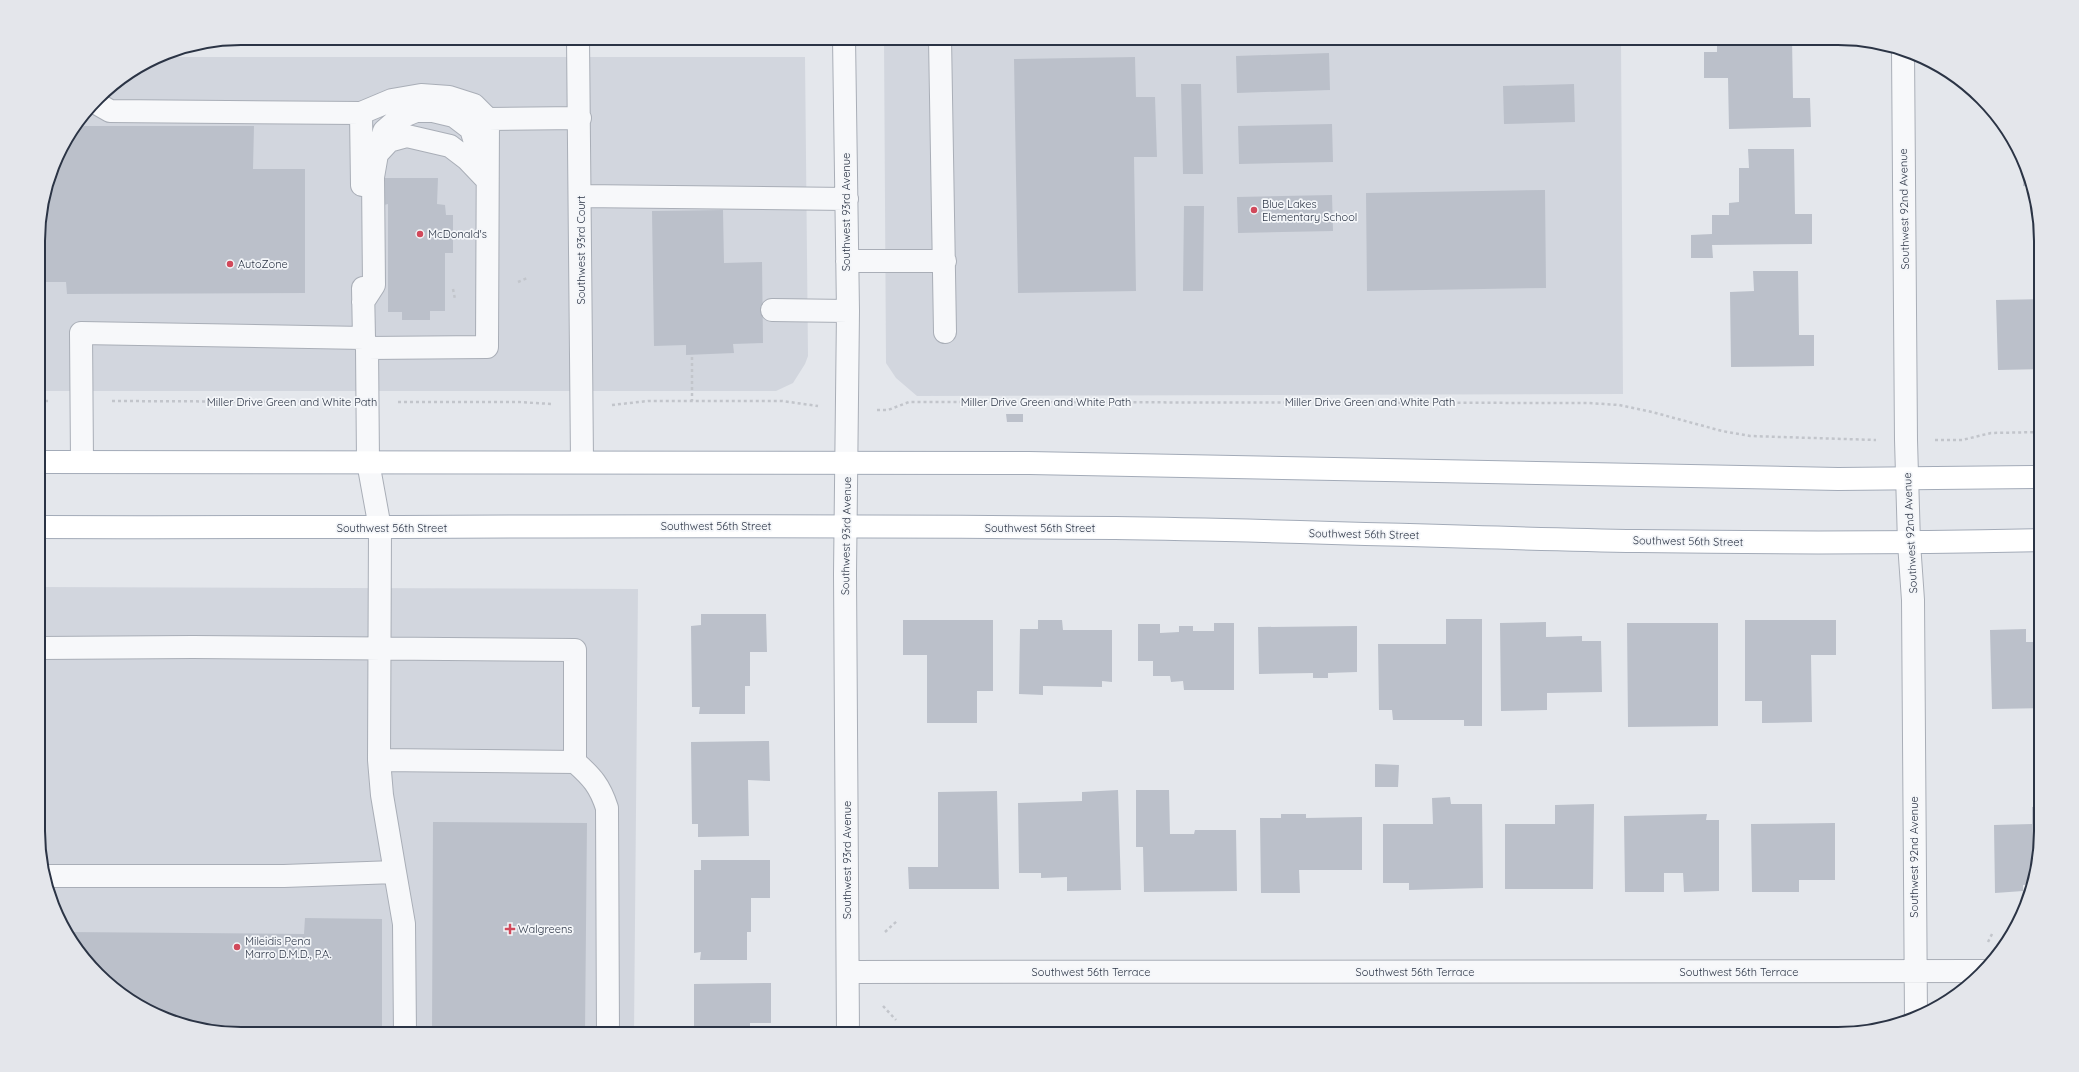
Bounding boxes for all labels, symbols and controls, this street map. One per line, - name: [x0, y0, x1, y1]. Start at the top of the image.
- street label: Southwest 92nd Avenue: [1896, 148, 1912, 270]
- street label: Southwest 93rd Avenue: [839, 153, 853, 271]
- street label: Southwest 93rd Court: [574, 195, 588, 305]
- place label: Blue Lakes Elementary School: [1262, 197, 1357, 224]
- marker: Blue Lakes Elementary School: [1249, 205, 1259, 215]
- place label: McDonald's: [428, 227, 487, 241]
- marker: McDonald's: [415, 229, 425, 239]
- place label: AutoZone: [238, 257, 288, 271]
- marker: AutoZone: [225, 259, 235, 269]
- street label: Miller Drive Green and White Path: [207, 395, 377, 409]
- street label: Miller Drive Green and White Path: [961, 395, 1131, 409]
- street label: Miller Drive Green and White Path: [1285, 395, 1455, 409]
- street label: Southwest 92nd Avenue: [1900, 472, 1920, 594]
- street label: Southwest 93rd Avenue: [838, 477, 854, 595]
- street label: Southwest 56th Street: [661, 519, 771, 533]
- street label: Southwest 56th Street: [337, 521, 447, 535]
- street label: Southwest 56th Street: [985, 521, 1095, 535]
- street label: Southwest 56th Street: [1309, 526, 1420, 542]
- street label: Southwest 56th Street: [1633, 533, 1744, 549]
- street label: Southwest 92nd Avenue: [1907, 796, 1921, 918]
- street label: Southwest 93rd Avenue: [840, 801, 854, 919]
- place label: Walgreens: [518, 922, 572, 936]
- marker: Walgreens: [505, 924, 515, 934]
- place label: Mileidis Pena Marro D.M.D., P.A.: [245, 934, 331, 961]
- marker: Mileidis Pena Marro D.M.D., P.A.: [232, 942, 242, 952]
- street label: Southwest 56th Terrace: [1032, 965, 1150, 979]
- street label: Southwest 56th Terrace: [1356, 965, 1474, 979]
- street label: Southwest 56th Terrace: [1680, 965, 1798, 979]

